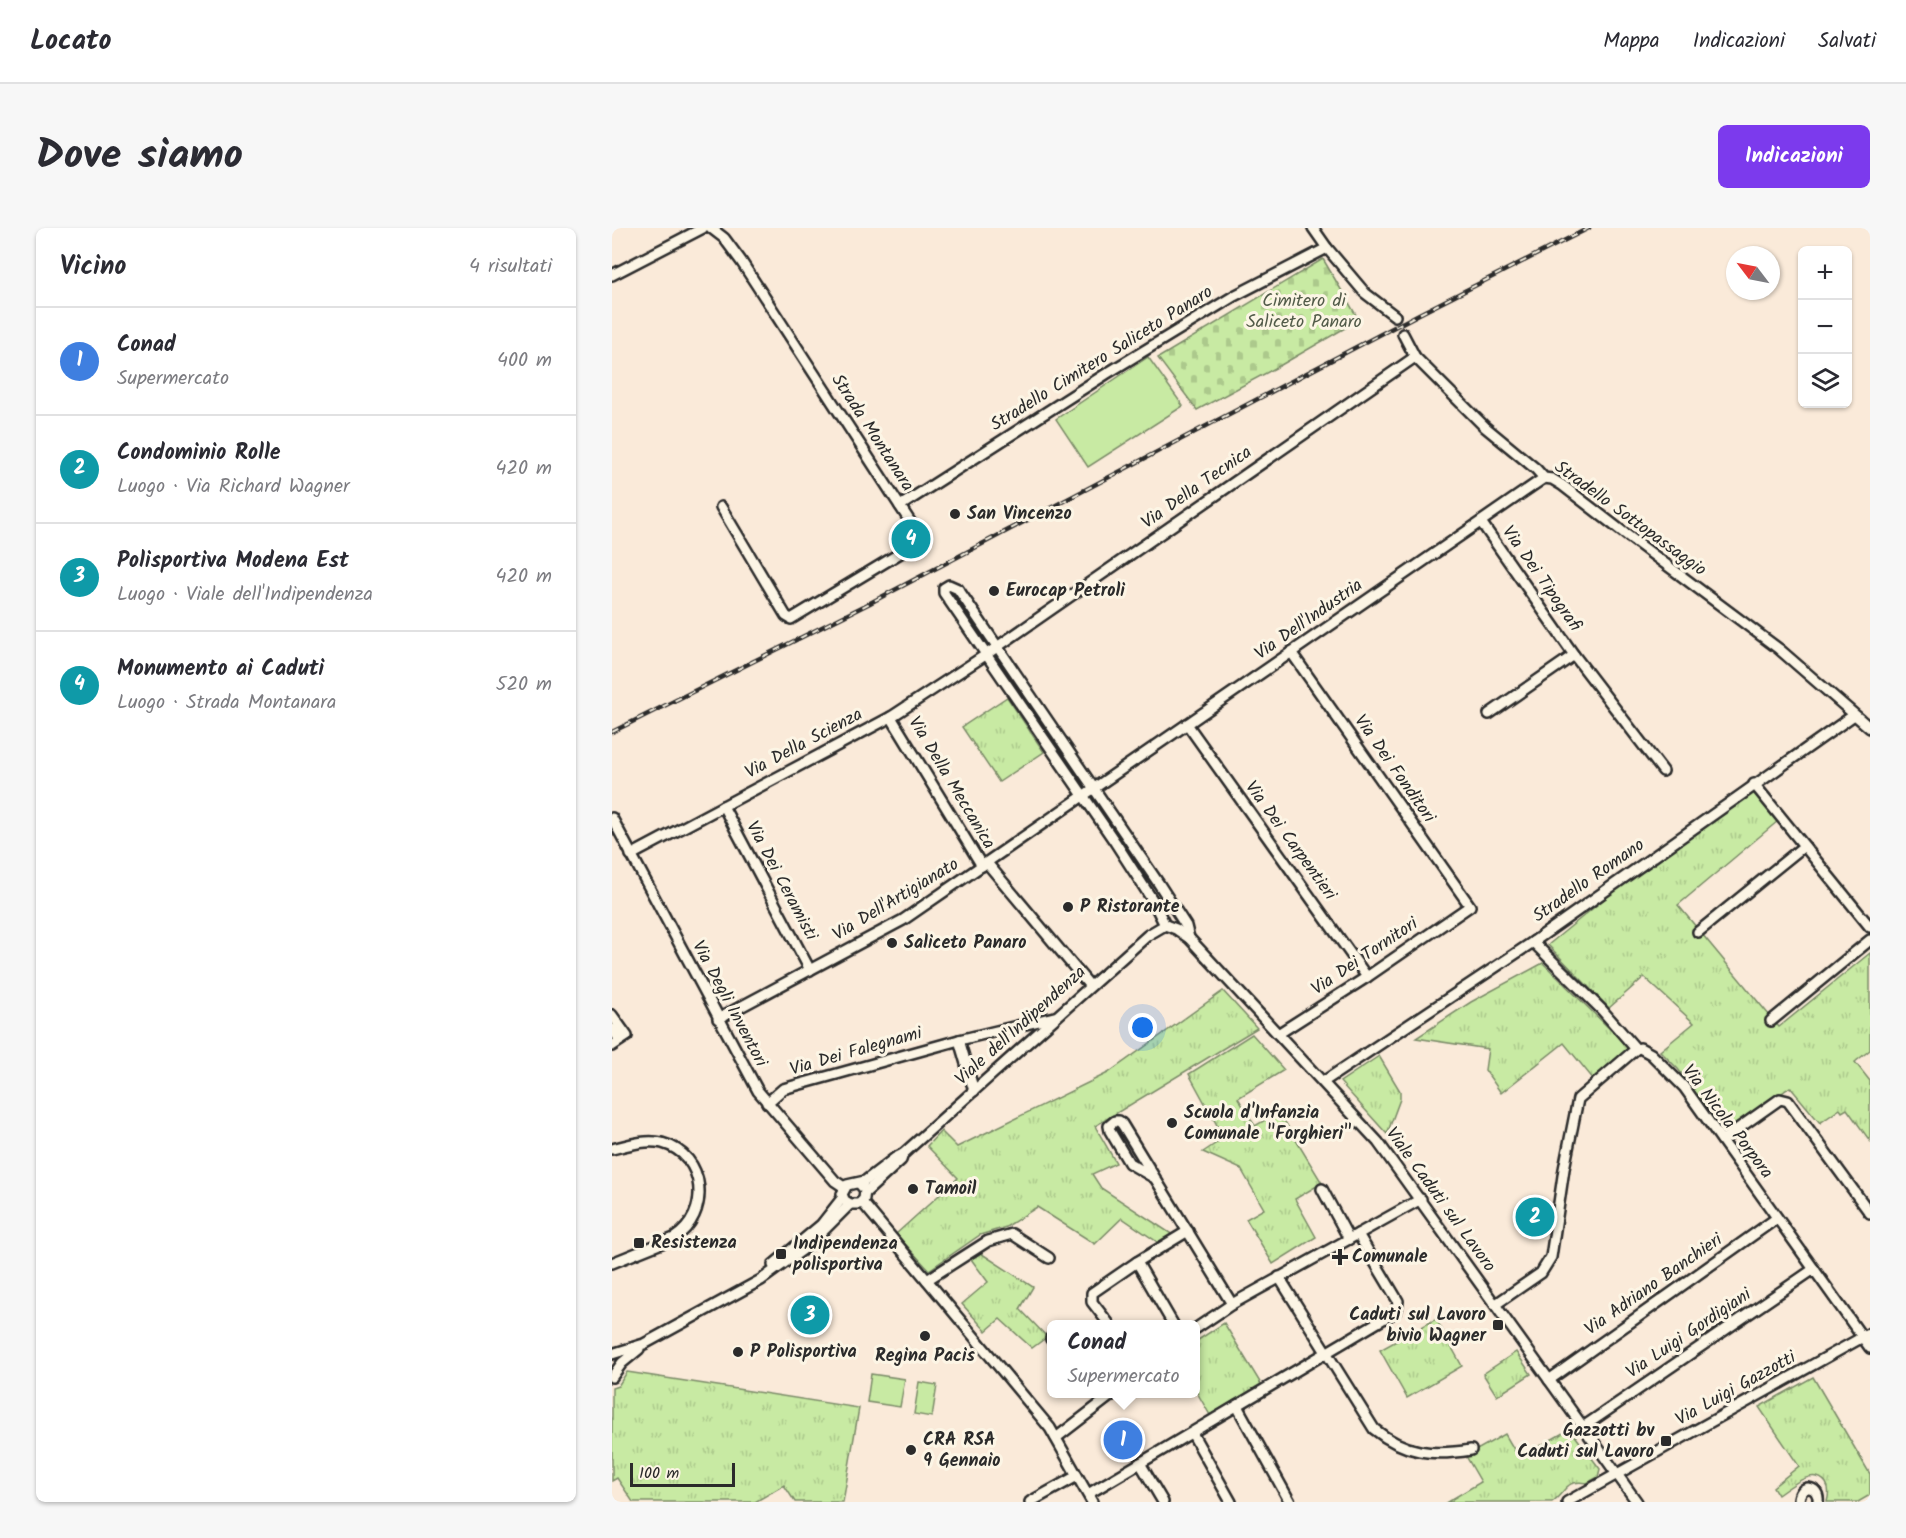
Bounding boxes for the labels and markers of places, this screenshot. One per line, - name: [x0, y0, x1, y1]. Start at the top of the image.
- place label: San Vincenzo: [967, 500, 1072, 529]
- marker: San Vincenzo: [948, 507, 962, 521]
- pin: 4: [892, 516, 930, 562]
- place label: Eurocap Petroli: [1006, 577, 1125, 606]
- marker: Eurocap Petroli: [987, 584, 1001, 598]
- place label: P Ristorante: [1080, 893, 1180, 922]
- marker: P Ristorante: [1061, 900, 1075, 914]
- place label: Saliceto Panaro: [904, 929, 1026, 958]
- marker: Saliceto Panaro: [885, 936, 899, 950]
- place label: Scuola d'Infanzia Comunale "Forghieri": [1184, 1099, 1352, 1149]
- marker: Scuola d'Infanzia Comunale "Forghieri": [1165, 1116, 1179, 1130]
- place label: Tamoil: [925, 1175, 977, 1204]
- marker: Tamoil: [906, 1182, 920, 1196]
- pin: 2: [1516, 1194, 1554, 1240]
- place label: Resistenza: [651, 1229, 737, 1258]
- place label: Indipendenza polisportiva: [792, 1230, 898, 1280]
- marker: Resistenza: [632, 1236, 646, 1250]
- place label: Comunale: [1352, 1243, 1428, 1272]
- marker: Indipendenza polisportiva: [774, 1247, 788, 1261]
- marker: Comunale: [1333, 1250, 1347, 1264]
- pin: 3: [790, 1292, 830, 1338]
- place label: Caduti sul Lavoro bivio Wagner: [1349, 1301, 1487, 1351]
- marker: Caduti sul Lavoro bivio Wagner: [1491, 1318, 1505, 1332]
- marker: Regina Pacis: [918, 1329, 932, 1343]
- place label: P Polisportiva: [750, 1338, 857, 1367]
- place label: Regina Pacis: [875, 1342, 976, 1371]
- marker: P Polisportiva: [731, 1345, 745, 1359]
- place label: Gazzotti bv Caduti sul Lavoro: [1517, 1417, 1655, 1467]
- pin: 1: [1104, 1418, 1142, 1462]
- place label: CRA RSA 9 Gennaio: [923, 1426, 1001, 1476]
- marker: Gazzotti bv Caduti sul Lavoro: [1659, 1434, 1673, 1448]
- marker: CRA RSA 9 Gennaio: [904, 1443, 918, 1457]

